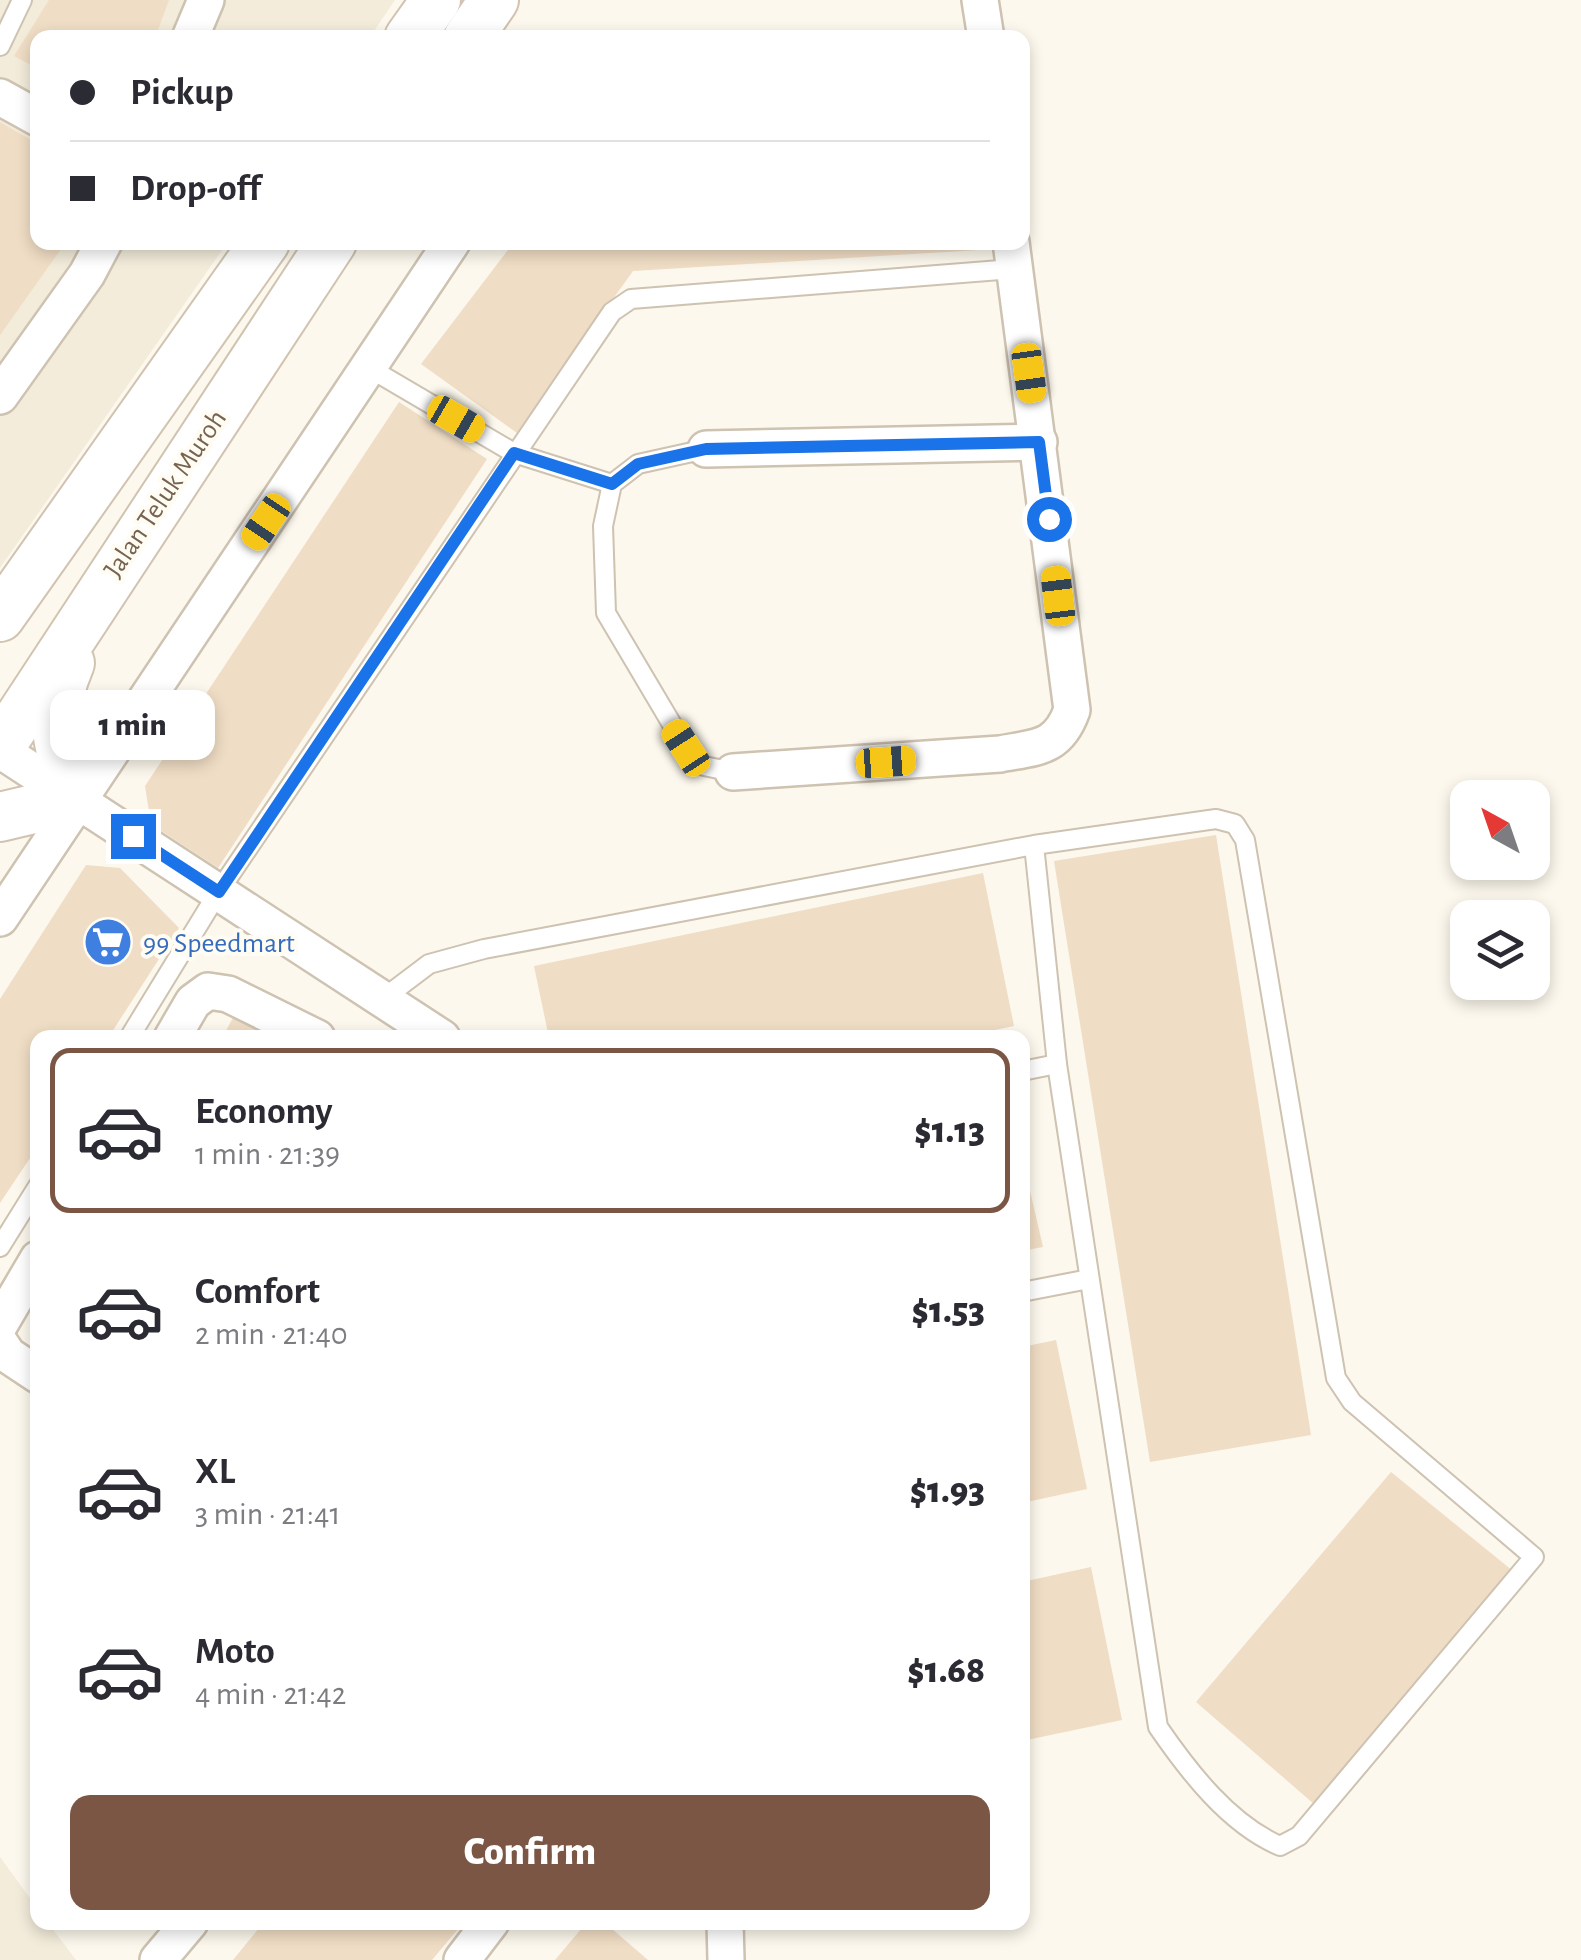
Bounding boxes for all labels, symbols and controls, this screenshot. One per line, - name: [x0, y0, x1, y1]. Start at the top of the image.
- text: Pickup: [130, 74, 234, 112]
- text: Drop-off: [130, 170, 261, 208]
- car: [1010, 341, 1048, 405]
- car: [423, 391, 489, 447]
- street label: Jalan Teluk Muroh: [99, 405, 232, 583]
- car: [237, 489, 295, 555]
- route start: [1027, 497, 1072, 542]
- car: [1039, 564, 1077, 628]
- callout: 1 min: [51, 691, 216, 761]
- text: 1 min: [98, 709, 167, 741]
- car: [657, 715, 715, 781]
- car: [855, 745, 917, 779]
- north arrow: [1450, 780, 1550, 880]
- map controls: [1450, 780, 1550, 1000]
- route end: [111, 814, 156, 859]
- button: layers: [1450, 900, 1550, 1000]
- supermarket icon: 99 Speedmart: [82, 916, 134, 968]
- place label: 99 Speedmart: [143, 930, 295, 958]
- icon: car: [75, 1086, 165, 1176]
- text: Economy: [195, 1093, 333, 1131]
- text: $1.13: [914, 1112, 985, 1150]
- text: 1 min · 21:39: [195, 1138, 340, 1170]
- icon: car: [75, 1266, 165, 1356]
- text: Comfort: [195, 1273, 320, 1311]
- text: $1.53: [912, 1292, 985, 1330]
- text: 2 min · 21:40: [195, 1318, 348, 1350]
- icon: car: [75, 1446, 165, 1536]
- text: XL: [195, 1453, 235, 1491]
- text: $1.93: [910, 1472, 985, 1510]
- text: 3 min · 21:41: [195, 1498, 341, 1530]
- icon: car: [75, 1626, 165, 1716]
- text: Moto: [195, 1633, 275, 1671]
- text: $1.68: [907, 1652, 985, 1690]
- text: 4 min · 21:42: [195, 1678, 346, 1710]
- button: Confirm: [70, 1795, 990, 1910]

